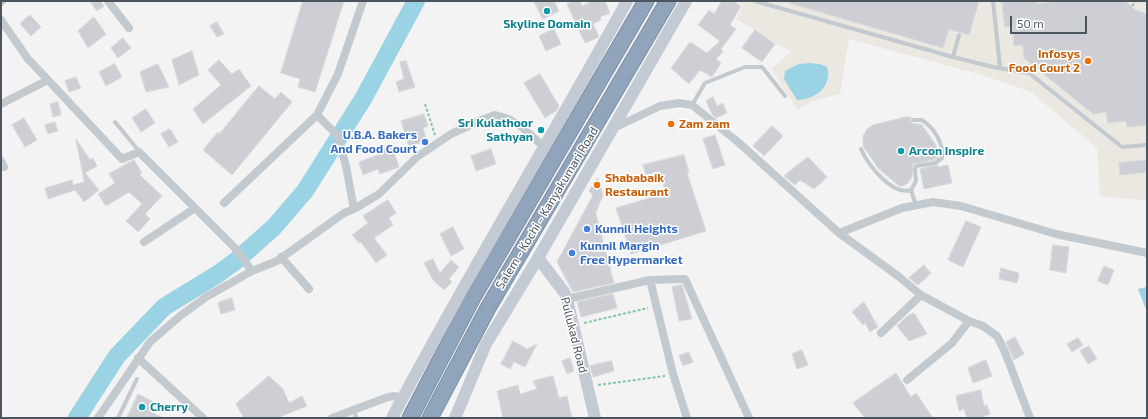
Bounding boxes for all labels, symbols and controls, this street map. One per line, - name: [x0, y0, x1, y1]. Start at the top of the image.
- marker: Skyline Domain: [542, 6, 552, 16]
- scale bar: [1012, 8, 1089, 34]
- text: 50 m: [1017, 16, 1044, 30]
- place label: Skyline Domain: [503, 17, 591, 31]
- place label: Infosys Food Court 2: [1009, 47, 1080, 75]
- marker: Infosys Food Court 2: [1083, 56, 1093, 66]
- place label: Sri Kulathoor Sathyan: [458, 116, 533, 144]
- place label: Zam zam: [679, 117, 730, 131]
- marker: Zam zam: [666, 119, 676, 129]
- street label: Salem - Kochi - Kanyakumari Road: [493, 124, 601, 292]
- marker: Sri Kulathoor Sathyan: [536, 125, 546, 135]
- place label: U.B.A. Bakers And Food Court: [330, 128, 417, 156]
- marker: U.B.A. Bakers And Food Court: [420, 137, 430, 147]
- place label: Arcon Inspire: [909, 144, 984, 158]
- marker: Arcon Inspire: [896, 146, 906, 156]
- place label: Shababaik Restaurant: [605, 171, 669, 199]
- marker: Shababaik Restaurant: [592, 180, 602, 190]
- place label: Kunnil Heights: [595, 222, 678, 236]
- marker: Kunnil Heights: [582, 224, 592, 234]
- place label: Kunnil Margin Free Hypermarket: [580, 239, 683, 267]
- marker: Kunnil Margin Free Hypermarket: [567, 248, 577, 258]
- street label: Pullukad Road: [558, 296, 590, 374]
- place label: Cherry: [150, 400, 188, 414]
- marker: Cherry: [137, 402, 147, 412]

